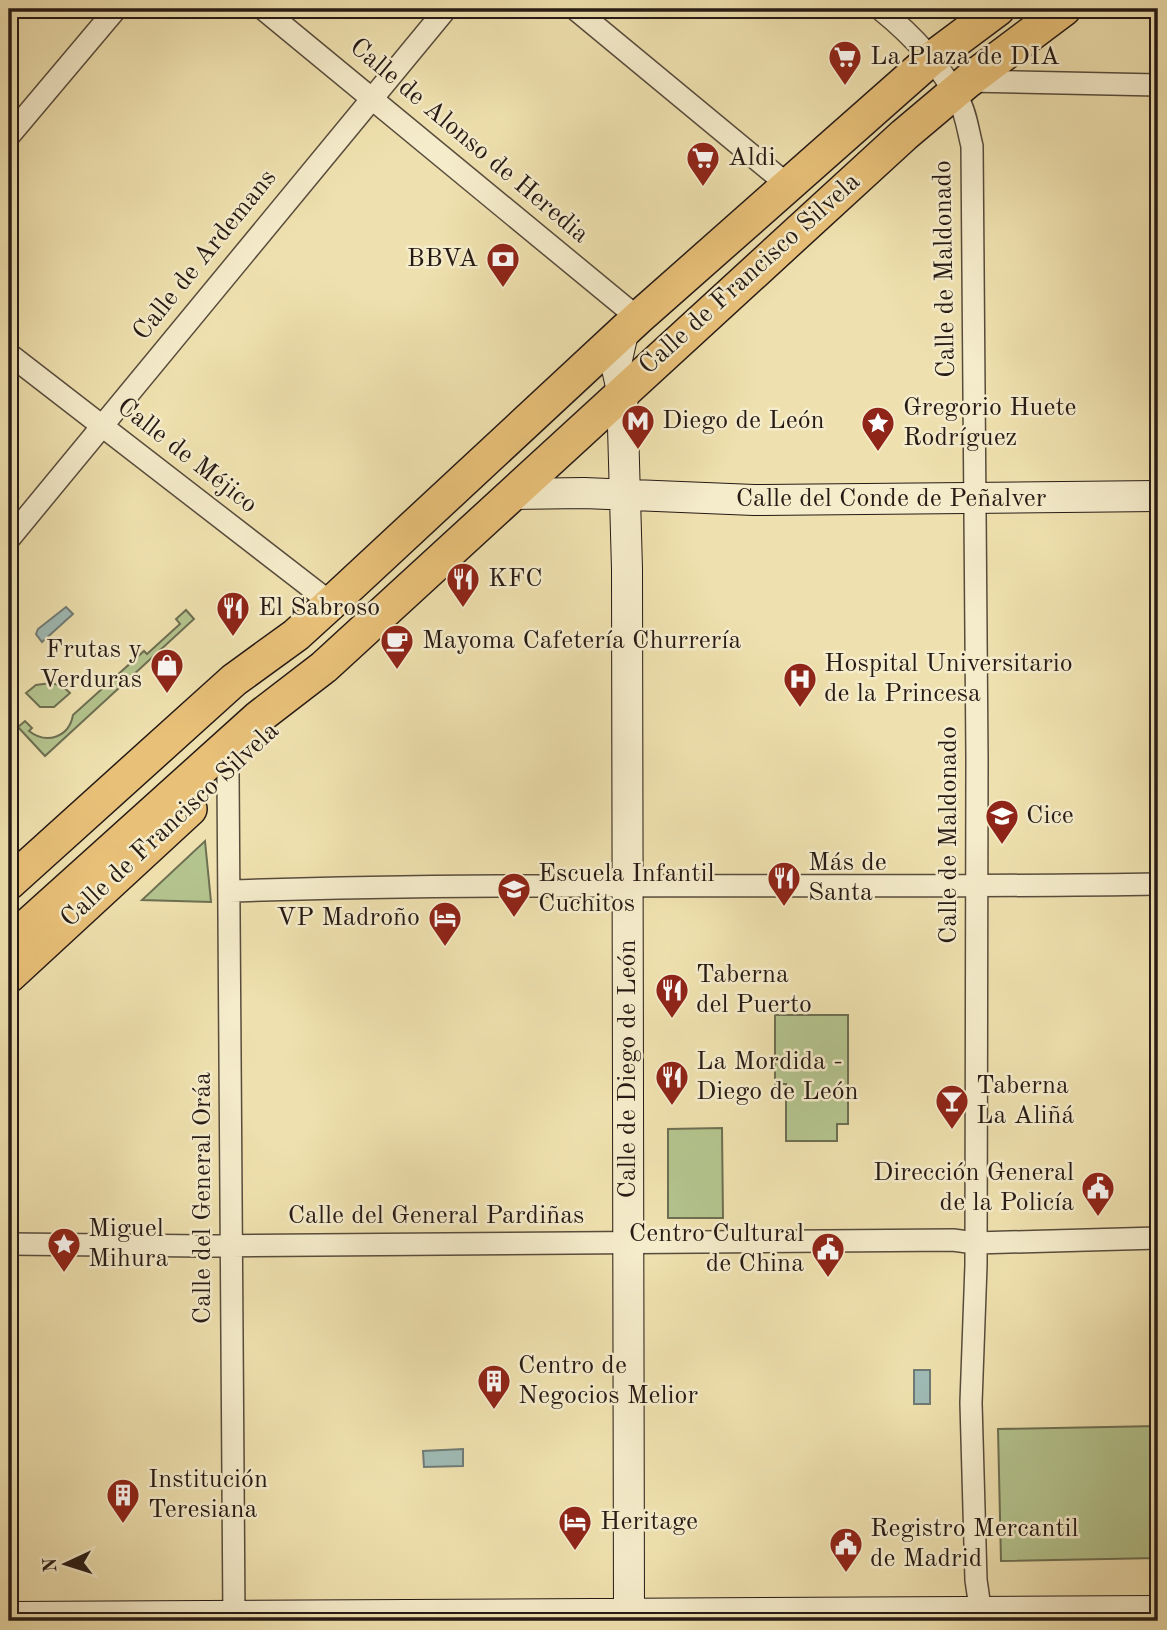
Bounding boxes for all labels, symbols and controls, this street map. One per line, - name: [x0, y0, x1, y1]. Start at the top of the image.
- street label: Calle de Alonso de Heredia: [345, 34, 594, 248]
- supermarket icon: La Plaza de DIA: [826, 38, 864, 87]
- place label: La Plaza de DIA: [870, 44, 1060, 70]
- supermarket icon: Aldi: [684, 139, 722, 188]
- place label: Aldi: [728, 145, 775, 171]
- street label: Calle de Maldonado: [930, 160, 960, 378]
- street label: Calle de Ardemans: [128, 165, 282, 345]
- street label: Calle de Francisco Silvela: [635, 168, 866, 380]
- bank icon: BBVA: [484, 240, 522, 289]
- place label: BBVA: [407, 246, 478, 272]
- street label: Calle de Méjico: [112, 394, 262, 518]
- place label: Gregorio Huete Rodríguez: [903, 395, 1077, 451]
- metro station icon: Diego de León: [619, 402, 657, 451]
- place icon: Gregorio Huete Rodríguez: [859, 404, 897, 453]
- place label: Diego de León: [662, 408, 825, 434]
- street label: Calle del Conde de Peñalver: [736, 486, 1047, 512]
- restaurant icon: KFC: [444, 560, 482, 609]
- place label: KFC: [488, 566, 543, 592]
- restaurant icon: El Sabroso: [214, 589, 252, 638]
- place label: El Sabroso: [258, 595, 380, 621]
- cafe icon: Mayoma Cafetería Churrería: [378, 622, 416, 671]
- place label: Mayoma Cafetería Churrería: [422, 628, 741, 654]
- place label: Frutas y Verduras: [40, 637, 142, 693]
- shop icon: Frutas y Verduras: [148, 646, 186, 695]
- place label: Hospital Universitario de la Princesa: [824, 651, 1073, 707]
- hospital icon: Hospital Universitario de la Princesa: [781, 660, 819, 709]
- street label: Calle de Francisco Silvela: [56, 717, 284, 932]
- street label: Calle de Maldonado: [936, 726, 962, 944]
- school or university icon: Cice: [983, 797, 1021, 846]
- place label: Cice: [1026, 803, 1074, 829]
- place label: Más de Santa: [808, 850, 887, 906]
- restaurant icon: Más de Santa: [765, 859, 803, 908]
- place label: Escuela Infantil Cuchitos: [538, 861, 714, 917]
- school or university icon: Escuela Infantil Cuchitos: [495, 870, 533, 919]
- hotel icon: VP Madroño: [426, 899, 464, 948]
- place label: VP Madroño: [276, 905, 420, 931]
- street label: Calle de Diego de León: [615, 940, 641, 1198]
- place label: Taberna del Puerto: [696, 962, 812, 1018]
- restaurant icon: Taberna del Puerto: [653, 971, 691, 1020]
- place label: La Mordida - Diego de León: [696, 1049, 859, 1105]
- restaurant icon: La Mordida - Diego de León: [653, 1058, 691, 1107]
- street label: Calle del General Oráa: [190, 1072, 216, 1324]
- place label: Taberna La Aliñá: [976, 1073, 1074, 1129]
- bar icon: Taberna La Aliñá: [933, 1082, 971, 1131]
- place label: Dirección General de la Policía: [873, 1160, 1074, 1216]
- public building icon: Dirección General de la Policía: [1079, 1169, 1117, 1218]
- street label: Calle del General Pardiñas: [288, 1203, 584, 1229]
- place label: Miguel Mihura: [88, 1216, 168, 1272]
- place label: Centro Cultural de China: [629, 1221, 804, 1277]
- place icon: Miguel Mihura: [45, 1225, 83, 1274]
- public building icon: Centro Cultural de China: [809, 1230, 847, 1279]
- place label: Centro de Negocios Melior: [518, 1353, 698, 1409]
- building icon: Centro de Negocios Melior: [475, 1362, 513, 1411]
- place label: Institución Teresiana: [148, 1467, 268, 1523]
- building icon: Institución Teresiana: [104, 1476, 142, 1525]
- hotel icon: Heritage: [556, 1503, 594, 1552]
- place label: Heritage: [600, 1509, 698, 1535]
- place label: Registro Mercantil de Madrid: [870, 1516, 1079, 1572]
- public building icon: Registro Mercantil de Madrid: [827, 1525, 865, 1574]
- north arrow: [32, 1528, 102, 1598]
- text: N: [42, 1557, 62, 1573]

